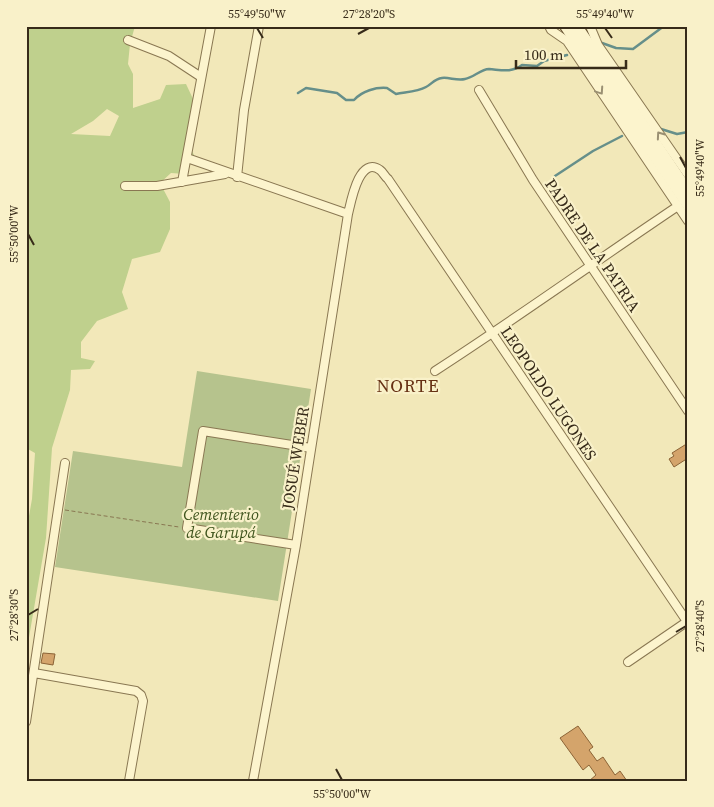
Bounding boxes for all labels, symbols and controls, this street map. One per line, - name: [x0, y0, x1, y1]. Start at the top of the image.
- text: 55°49'50"W: [228, 6, 286, 22]
- text: 27°28'20"S: [343, 6, 395, 22]
- text: 55°49'40"W: [576, 6, 634, 22]
- scale bar: [516, 38, 626, 70]
- text: 100 m: [524, 44, 564, 65]
- one-way arrow: [594, 85, 603, 95]
- one-way arrow: [657, 131, 666, 141]
- text: 55°49'40"W: [692, 139, 708, 197]
- street label: PADRE DE LA PATRIA: [540, 174, 646, 316]
- text: 55°50'00"W: [6, 205, 22, 263]
- street label: LEOPOLDO LUGONES: [496, 322, 602, 464]
- district label: NORTE: [376, 373, 440, 398]
- street label: JOSUÉ WEBER: [276, 404, 314, 512]
- park label: Cementerio de Garupá: [183, 503, 259, 543]
- text: 27°28'30"S: [6, 589, 22, 641]
- text: 27°28'40"S: [692, 600, 708, 652]
- text: 55°50'00"W: [313, 786, 371, 802]

